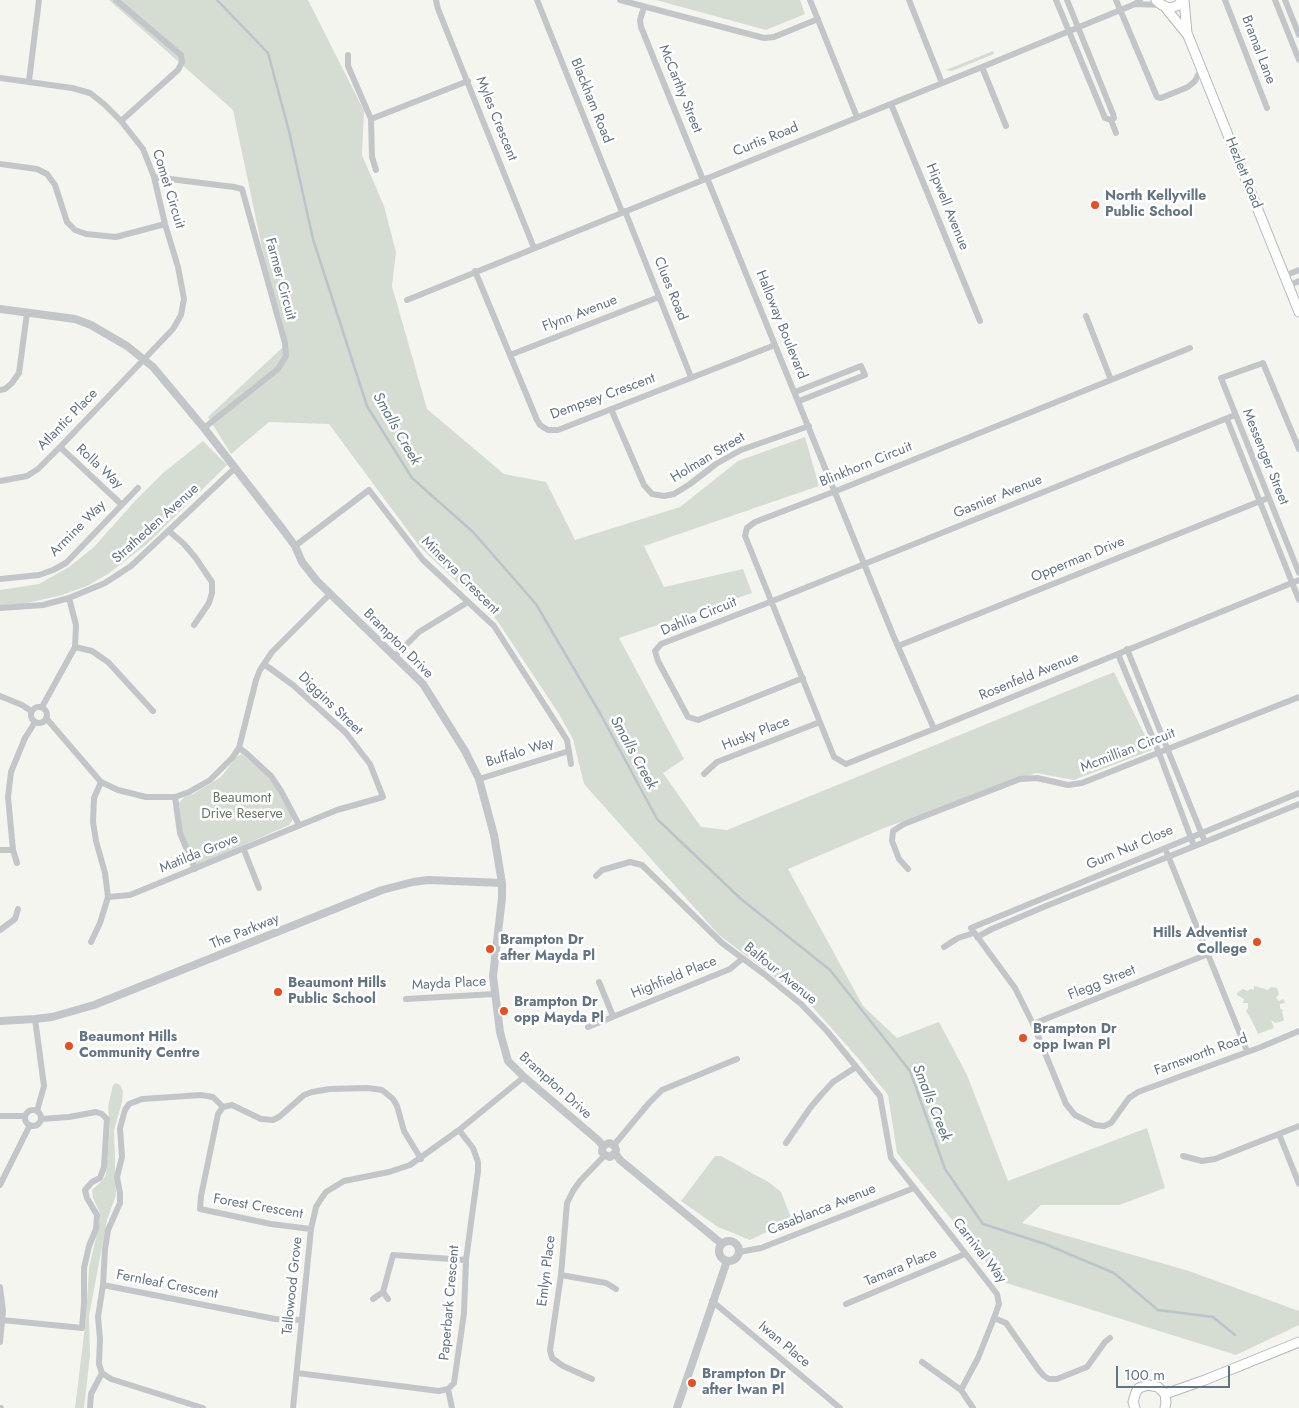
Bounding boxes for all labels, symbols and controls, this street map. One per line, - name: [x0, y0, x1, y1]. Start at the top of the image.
- street label: Bramal Lane: [1237, 13, 1279, 87]
- street label: McCarthy Street: [655, 42, 705, 136]
- street label: Blackham Road: [566, 56, 616, 146]
- street label: Myles Crescent: [471, 74, 521, 164]
- street label: Curtis Road: [731, 119, 801, 161]
- street label: Hezlett Road: [1221, 135, 1265, 211]
- street label: Comet Circuit: [148, 147, 188, 231]
- street label: Hipwell Avenue: [922, 161, 972, 253]
- place label: North Kellyville Public School: [1105, 189, 1206, 222]
- marker: North Kellyville Public School: [1089, 199, 1101, 211]
- street label: Farmer Circuit: [261, 236, 299, 322]
- street label: Clues Road: [650, 255, 690, 323]
- street label: Halloway Boulevard: [752, 268, 810, 382]
- street label: Flynn Avenue: [540, 292, 620, 336]
- street label: Dempsey Crescent: [548, 370, 658, 424]
- street label: Atlantic Place: [34, 386, 102, 454]
- water label: Smalls Creek: [368, 389, 424, 469]
- street label: Messenger Street: [1238, 407, 1292, 507]
- street label: Holman Street: [668, 429, 748, 487]
- street label: Blinkhorn Circuit: [817, 439, 915, 491]
- street label: Rolla Way: [72, 441, 126, 493]
- street label: Gasnier Avenue: [951, 472, 1045, 522]
- street label: Stratheden Avenue: [109, 481, 203, 567]
- street label: Armine Way: [46, 497, 110, 561]
- street label: Minerva Crescent: [417, 533, 503, 619]
- street label: Opperman Drive: [1029, 534, 1127, 586]
- street label: Dahlia Circuit: [659, 594, 739, 640]
- street label: Brampton Drive: [360, 606, 436, 682]
- street label: Rosenfeld Avenue: [977, 649, 1081, 705]
- street label: Diggins Street: [294, 669, 366, 739]
- water label: Smalls Creek: [606, 713, 660, 793]
- street label: Husky Place: [720, 713, 792, 755]
- street label: Mcmillian Circuit: [1078, 725, 1178, 777]
- street label: Buffalo Way: [484, 735, 556, 771]
- park label: Beaumont Drive Reserve: [201, 791, 283, 824]
- street label: Gum Nut Close: [1084, 822, 1176, 874]
- street label: Matilda Grove: [157, 831, 241, 877]
- street label: The Parkway: [208, 911, 282, 953]
- place label: Hills Adventist College: [1153, 926, 1247, 959]
- place label: Brampton Dr after Mayda Pl: [500, 933, 595, 966]
- marker: Hills Adventist College: [1251, 936, 1263, 948]
- street label: Balfour Avenue: [740, 939, 820, 1009]
- marker: Brampton Dr after Mayda Pl: [484, 943, 496, 955]
- street label: Highfield Place: [629, 953, 719, 1003]
- street label: Flegg Street: [1066, 962, 1138, 1004]
- street label: Mayda Place: [411, 974, 487, 994]
- place label: Beaumont Hills Public School: [288, 976, 386, 1009]
- marker: Beaumont Hills Public School: [272, 986, 284, 998]
- place label: Brampton Dr opp Mayda Pl: [514, 995, 604, 1028]
- marker: Brampton Dr opp Mayda Pl: [498, 1005, 510, 1017]
- place label: Brampton Dr opp Iwan Pl: [1033, 1022, 1117, 1054]
- place label: Beaumont Hills Community Centre: [79, 1030, 200, 1062]
- street label: Farnsworth Road: [1152, 1030, 1250, 1080]
- marker: Brampton Dr opp Iwan Pl: [1017, 1032, 1029, 1044]
- marker: Beaumont Hills Community Centre: [63, 1040, 75, 1052]
- street label: Brampton Drive: [515, 1049, 595, 1123]
- water label: Smalls Creek: [908, 1062, 954, 1144]
- street label: Casablanca Avenue: [765, 1181, 879, 1239]
- street label: Forest Crescent: [212, 1191, 304, 1223]
- street label: Carnival Way: [948, 1215, 1010, 1287]
- street label: Emlyn Place: [534, 1235, 560, 1307]
- street label: Tallowood Grove: [279, 1236, 307, 1336]
- street label: Paperbark Crescent: [437, 1245, 463, 1361]
- street label: Tamara Place: [862, 1245, 940, 1291]
- street label: Fernleaf Crescent: [115, 1267, 219, 1303]
- street label: Iwan Place: [755, 1318, 813, 1372]
- scale bar: [1119, 1356, 1233, 1388]
- text: 100 m: [1124, 1364, 1165, 1386]
- place label: Brampton Dr after Iwan Pl: [702, 1367, 786, 1400]
- marker: Brampton Dr after Iwan Pl: [686, 1377, 698, 1389]

